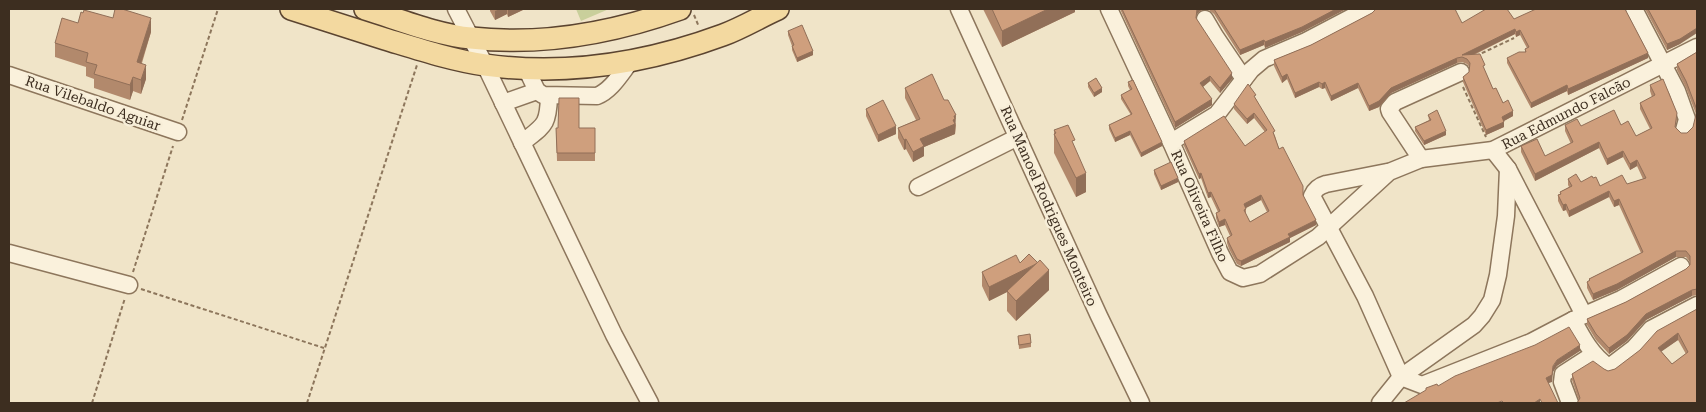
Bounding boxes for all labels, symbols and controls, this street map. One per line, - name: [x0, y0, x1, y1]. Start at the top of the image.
- street label: Rua Vilebaldo Aguiar: [23, 72, 163, 134]
- street label: Rua Edmundo Falcão: [1499, 74, 1633, 152]
- street label: Rua Manoel Rodrigues Monteiro: [998, 103, 1100, 309]
- street label: Rua Oliveira Filho: [1168, 148, 1232, 264]

